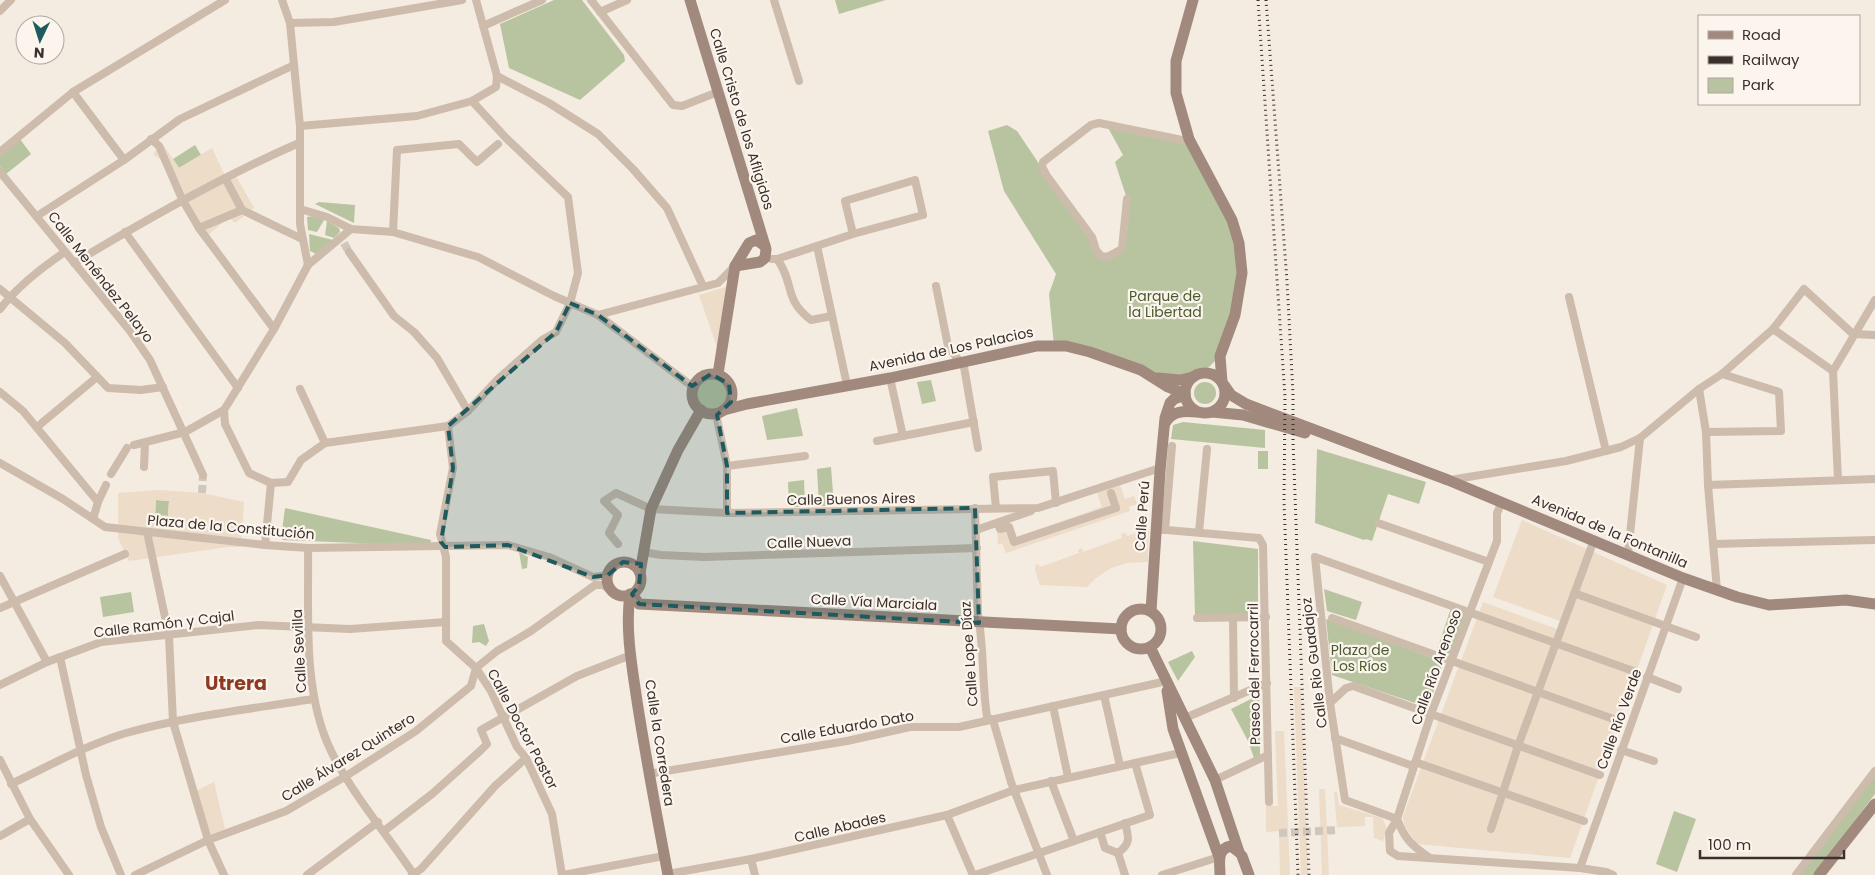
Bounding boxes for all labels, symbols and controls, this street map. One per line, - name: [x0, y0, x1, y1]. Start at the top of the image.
- north arrow: [15, 15, 65, 65]
- legend: [1698, 15, 1860, 105]
- text: Road: [1742, 24, 1781, 45]
- street label: Calle Cristo de los Afligidos: [705, 26, 779, 212]
- text: N: [33, 43, 45, 63]
- text: Railway: [1742, 49, 1800, 70]
- text: Park: [1742, 74, 1774, 95]
- street label: Calle Menéndez Pelayo: [43, 207, 159, 347]
- park label: Parque de la Libertad: [1128, 286, 1202, 322]
- street label: Avenida de Los Palacios: [867, 322, 1035, 376]
- street label: Calle Perú: [1130, 480, 1154, 552]
- street label: Calle Buenos Aires: [786, 488, 916, 510]
- street label: Avenida de la Fontanilla: [1529, 489, 1691, 573]
- street label: Plaza de la Constitución: [147, 510, 315, 544]
- street label: Calle Nueva: [766, 531, 852, 553]
- street label: Calle Vía Marciala: [810, 589, 938, 615]
- street label: Calle Rio Guadajoz: [1296, 597, 1332, 729]
- street label: Calle Lope Díaz: [955, 601, 983, 707]
- street label: Paseo del Ferrocarril: [1243, 603, 1265, 745]
- street label: Calle Ramón y Cajal: [92, 605, 236, 643]
- street label: Calle Río Arenoso: [1406, 606, 1466, 728]
- street label: Calle Sevilla: [287, 608, 311, 694]
- park label: Plaza de Los Ríos: [1331, 640, 1390, 676]
- street label: Calle Doctor Pastor: [483, 665, 563, 793]
- street label: Calle Río Verde: [1592, 666, 1647, 772]
- district label: Utrera: [205, 670, 267, 697]
- street label: Calle la Corredera: [640, 678, 680, 808]
- street label: Calle Eduardo Dato: [779, 705, 915, 749]
- street label: Calle Álvarez Quintero: [277, 708, 419, 806]
- street label: Calle Abades: [792, 807, 888, 847]
- scale bar: [1700, 828, 1844, 860]
- text: 100 m: [1708, 834, 1751, 855]

